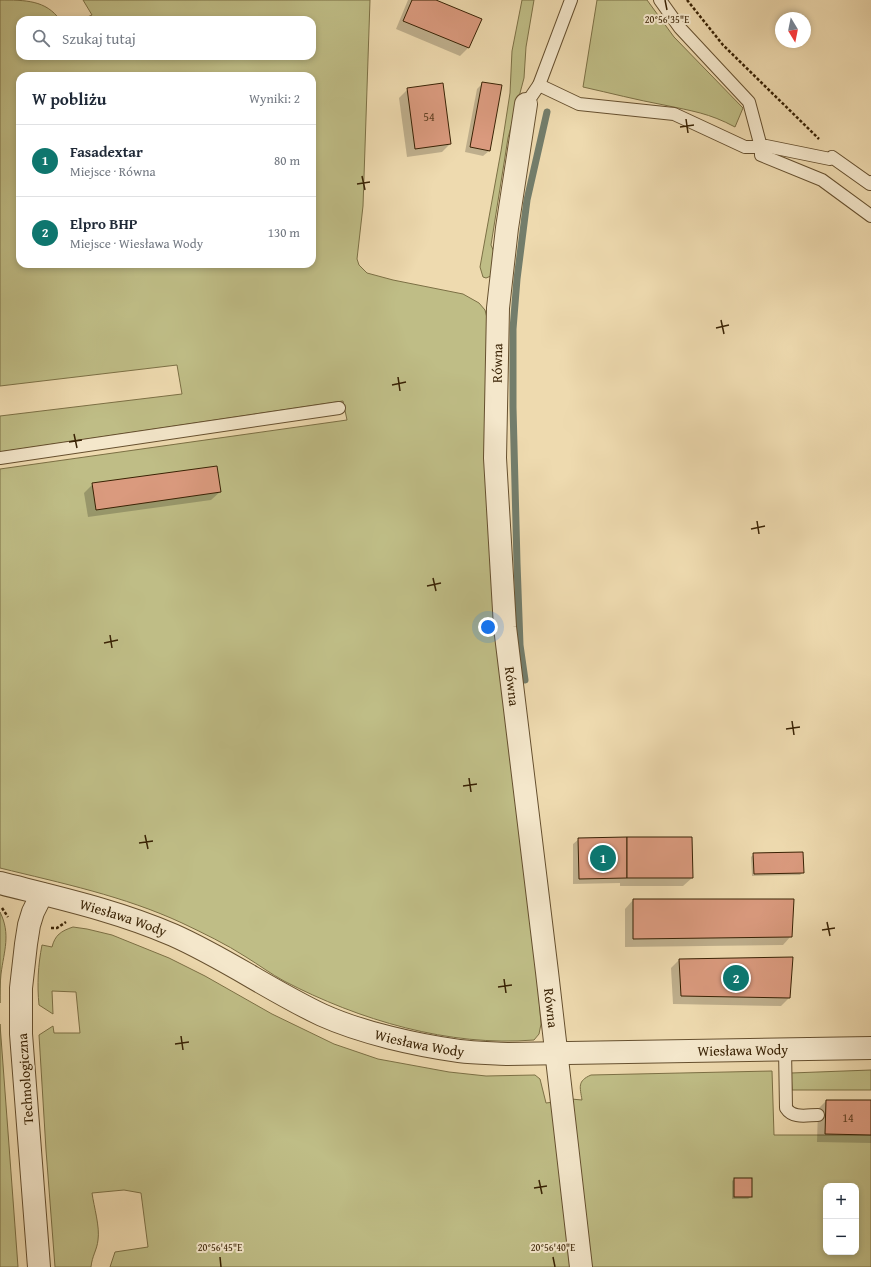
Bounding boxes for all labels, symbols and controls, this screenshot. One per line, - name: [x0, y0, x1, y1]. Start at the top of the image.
- text: 20°56'35"E: [645, 12, 689, 27]
- north arrow: [775, 12, 811, 48]
- search box: [16, 16, 316, 60]
- icon: search: [30, 27, 52, 49]
- text: Szukaj tutaj: [62, 28, 136, 49]
- text: W pobliżu: [32, 86, 107, 111]
- text: Wyniki: 2: [249, 89, 300, 108]
- house number: 54: [423, 108, 435, 125]
- text: Fasadextar: [70, 141, 143, 162]
- text: 1: [42, 151, 48, 170]
- text: 80 m: [274, 151, 300, 170]
- text: Miejsce · Równa: [70, 162, 156, 181]
- text: Elpro BHP: [70, 213, 138, 234]
- text: 2: [42, 223, 48, 242]
- text: 130 m: [268, 223, 300, 242]
- text: Miejsce · Wiesława Wody: [70, 234, 203, 253]
- street label: Równa: [487, 343, 507, 383]
- your location: [478, 617, 498, 637]
- street label: Równa: [500, 665, 525, 708]
- pin: 1: [590, 843, 616, 873]
- street label: Wiesława Wody: [77, 894, 170, 941]
- pin: 2: [723, 963, 749, 993]
- street label: Równa: [539, 987, 563, 1029]
- street label: Wiesława Wody: [373, 1024, 466, 1062]
- street label: Technologiczna: [12, 1032, 38, 1125]
- street label: Wiesława Wody: [697, 1039, 788, 1061]
- house number: 14: [842, 1109, 854, 1126]
- map controls: [823, 1183, 859, 1255]
- button: +: [823, 1183, 859, 1219]
- button: −: [823, 1219, 859, 1255]
- text: 20°56'45"E: [198, 1240, 242, 1255]
- text: 20°56'40"E: [531, 1240, 575, 1255]

